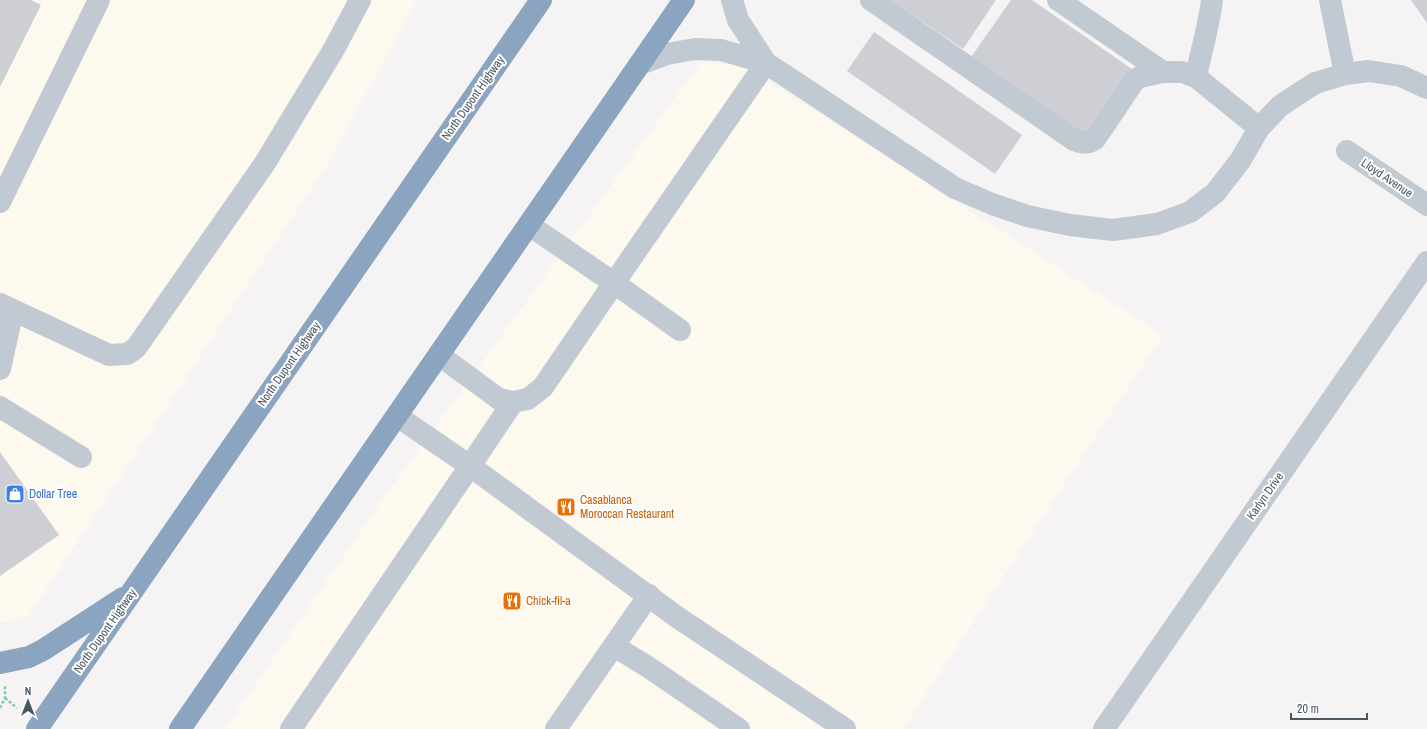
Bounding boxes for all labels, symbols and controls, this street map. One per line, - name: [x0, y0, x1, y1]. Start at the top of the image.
- street label: North Dupont Highway: [438, 53, 508, 143]
- street label: Lloyd Avenue: [1358, 155, 1416, 201]
- street label: North Dupont Highway: [254, 319, 324, 409]
- street label: Karlyn Drive: [1243, 469, 1287, 523]
- shop icon: Dollar Tree: [4, 483, 26, 505]
- place label: Dollar Tree: [29, 486, 77, 502]
- place label: Casablanca Moroccan Restaurant: [580, 492, 674, 522]
- restaurant icon: Casablanca Moroccan Restaurant: [555, 496, 577, 518]
- street label: North Dupont Highway: [70, 586, 140, 676]
- restaurant icon: Chick-fil-a: [501, 590, 523, 612]
- place label: Chick-fil-a: [526, 593, 571, 609]
- north arrow: [8, 681, 48, 721]
- text: N: [25, 684, 31, 698]
- scale bar: [1291, 695, 1367, 721]
- text: 20 m: [1297, 701, 1319, 717]

